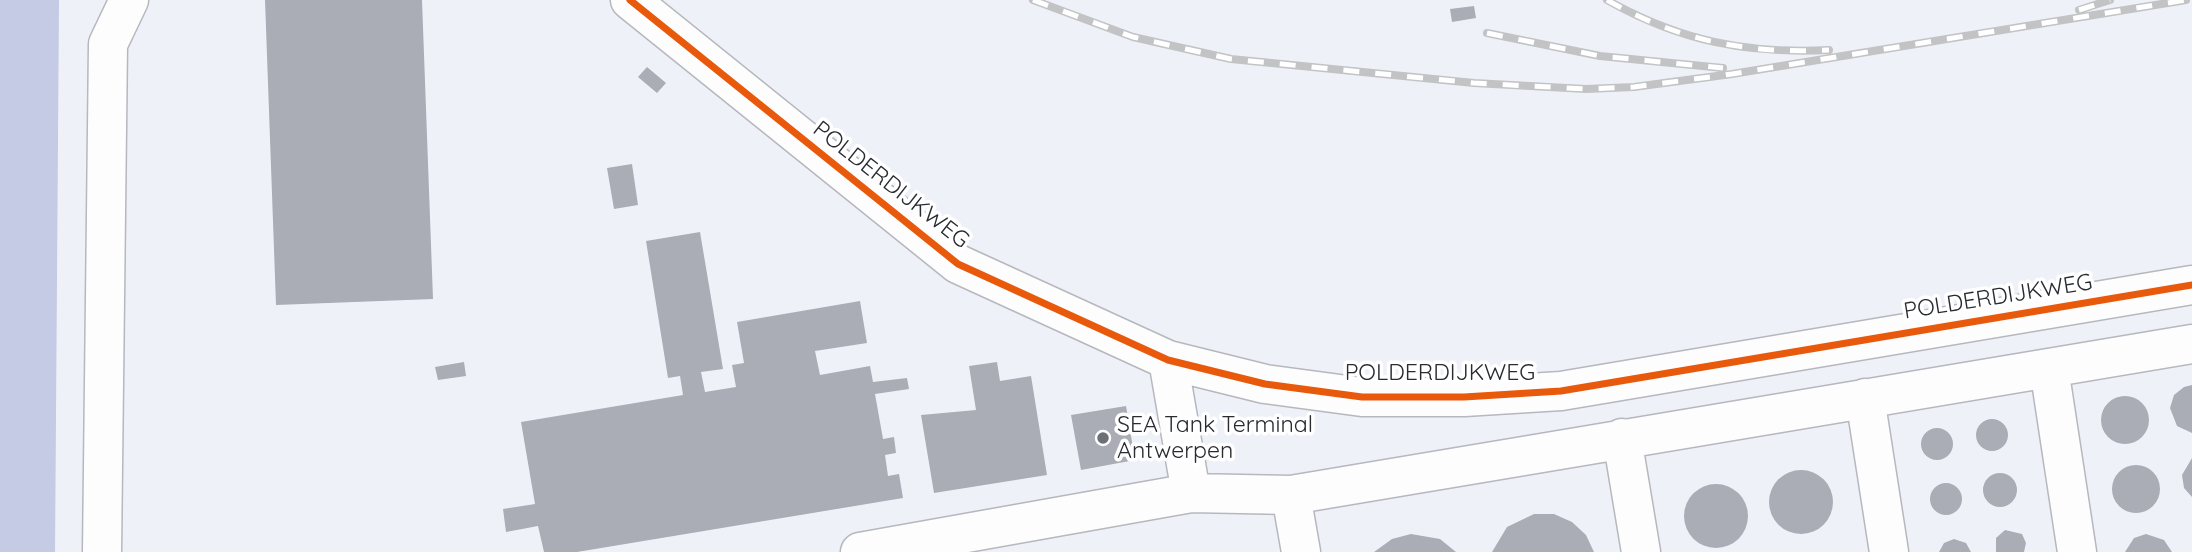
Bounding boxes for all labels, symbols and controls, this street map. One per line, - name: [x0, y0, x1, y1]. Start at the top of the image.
- street label: POLDERDIJKWEG: [807, 115, 975, 255]
- street label: POLDERDIJKWEG: [1902, 268, 2094, 326]
- street label: POLDERDIJKWEG: [1345, 359, 1535, 387]
- place label: SEA Tank Terminal Antwerpen: [1117, 411, 1313, 465]
- marker: SEA Tank Terminal Antwerpen: [1095, 430, 1111, 446]

